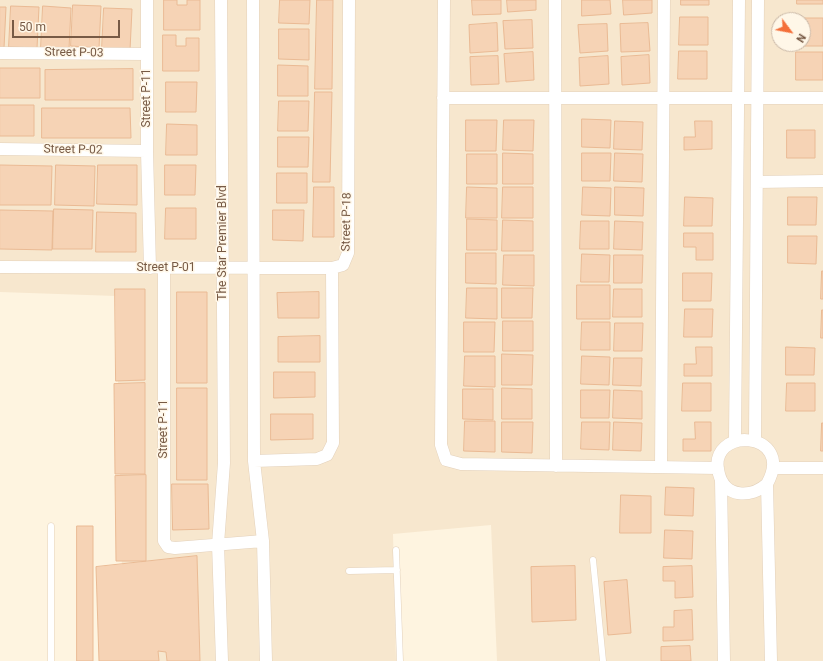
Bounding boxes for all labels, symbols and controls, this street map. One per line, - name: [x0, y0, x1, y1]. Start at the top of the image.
- scale bar: [14, 12, 122, 38]
- north arrow: [771, 12, 811, 52]
- text: 50 m: [19, 20, 46, 34]
- text: N: [793, 31, 808, 45]
- street label: Street P-03: [44, 45, 104, 61]
- street label: Street P-11: [140, 68, 154, 128]
- street label: Street P-02: [43, 142, 103, 158]
- street label: The Star Premier Blvd: [216, 185, 230, 301]
- street label: Street P-18: [339, 192, 355, 252]
- street label: Street P-01: [136, 261, 196, 275]
- street label: Street P-11: [157, 399, 171, 459]

